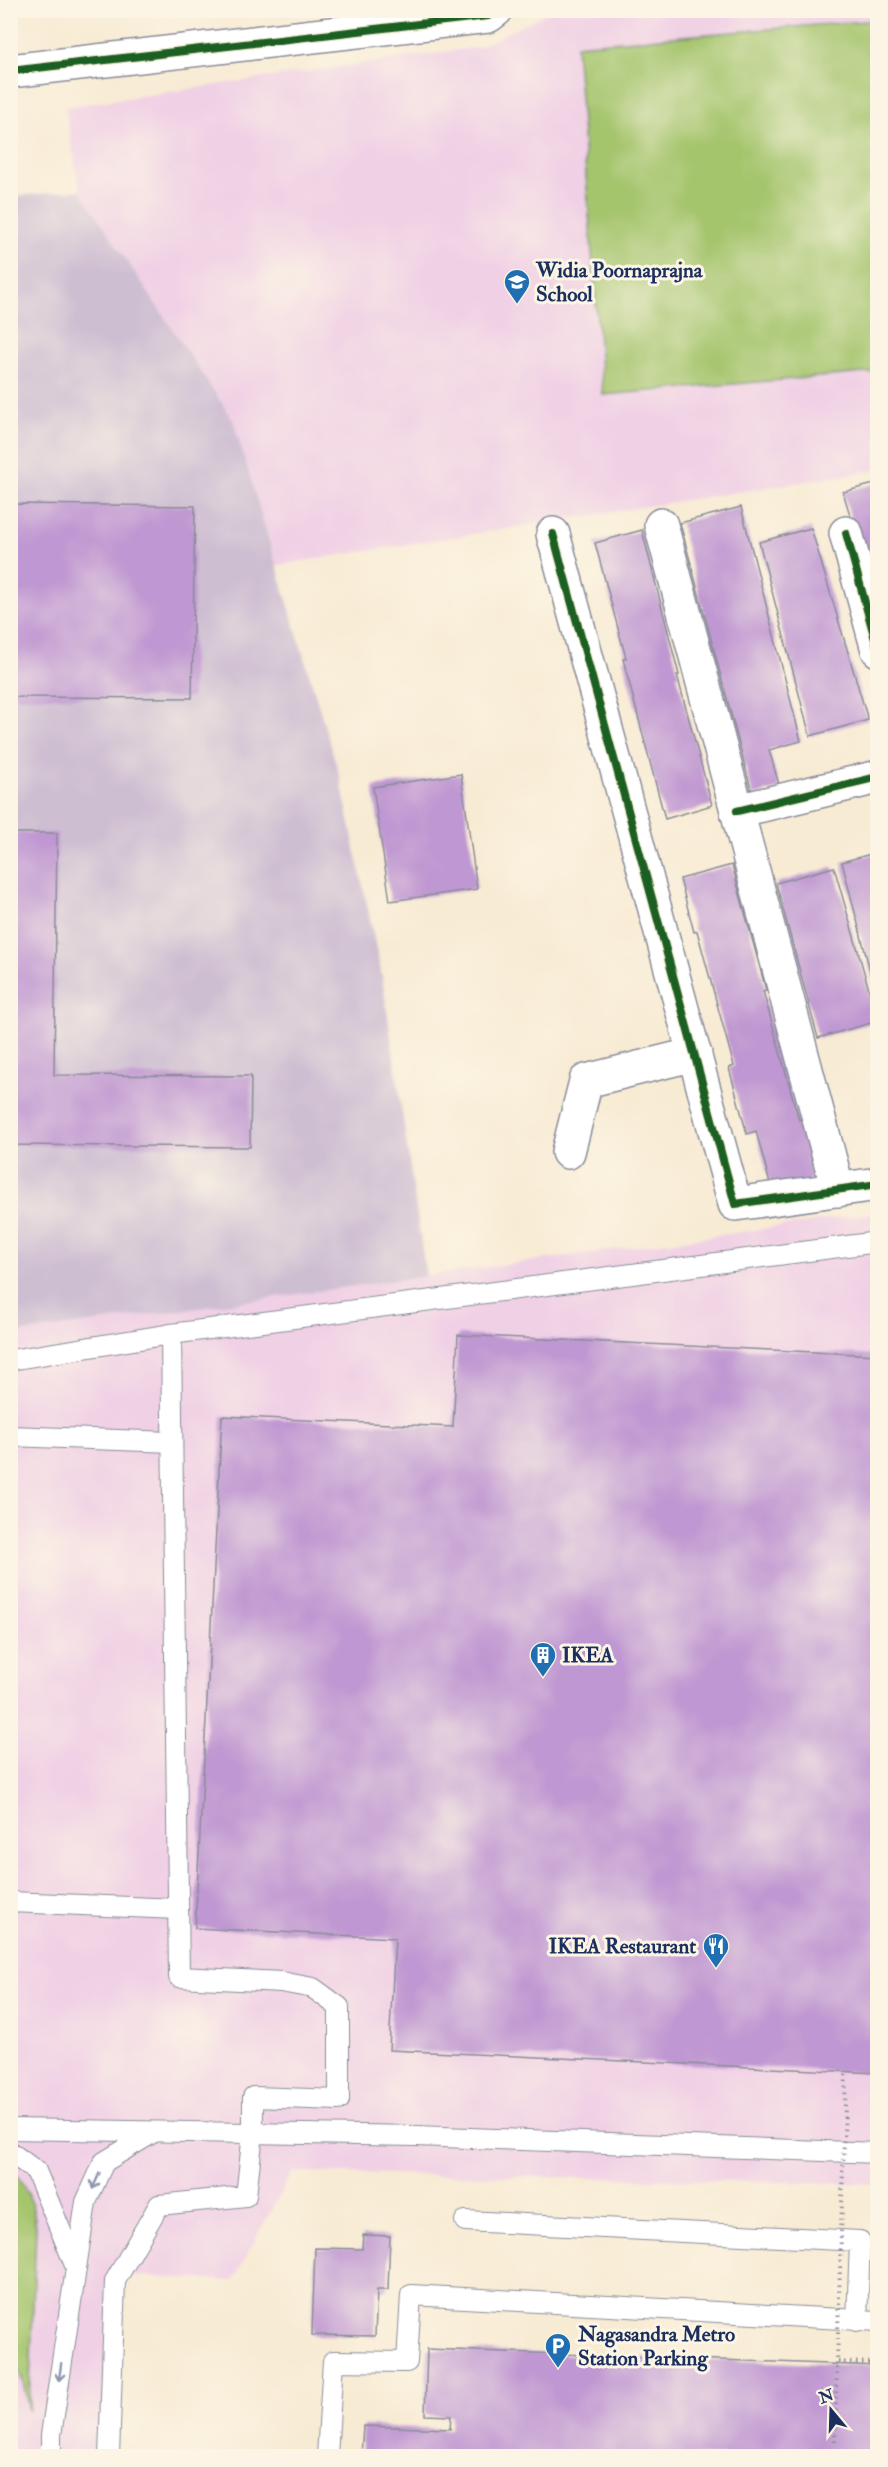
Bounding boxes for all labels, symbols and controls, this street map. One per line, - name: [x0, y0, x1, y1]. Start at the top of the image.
- place label: Widia Poornaprajna School: [535, 257, 704, 308]
- school or university icon: Widia Poornaprajna School: [502, 267, 532, 305]
- building icon: IKEA: [528, 1640, 558, 1678]
- place label: IKEA: [562, 1642, 614, 1669]
- restaurant icon: IKEA Restaurant: [701, 1931, 731, 1969]
- place label: IKEA Restaurant: [549, 1933, 696, 1960]
- one-way arrow: [89, 2171, 101, 2189]
- place label: Nagasandra Metro Station Parking: [577, 2321, 735, 2372]
- parking icon: Nagasandra Metro Station Parking: [543, 2331, 573, 2369]
- one-way arrow: [54, 2361, 65, 2381]
- north arrow: [801, 2380, 861, 2440]
- text: N: [815, 2385, 837, 2409]

